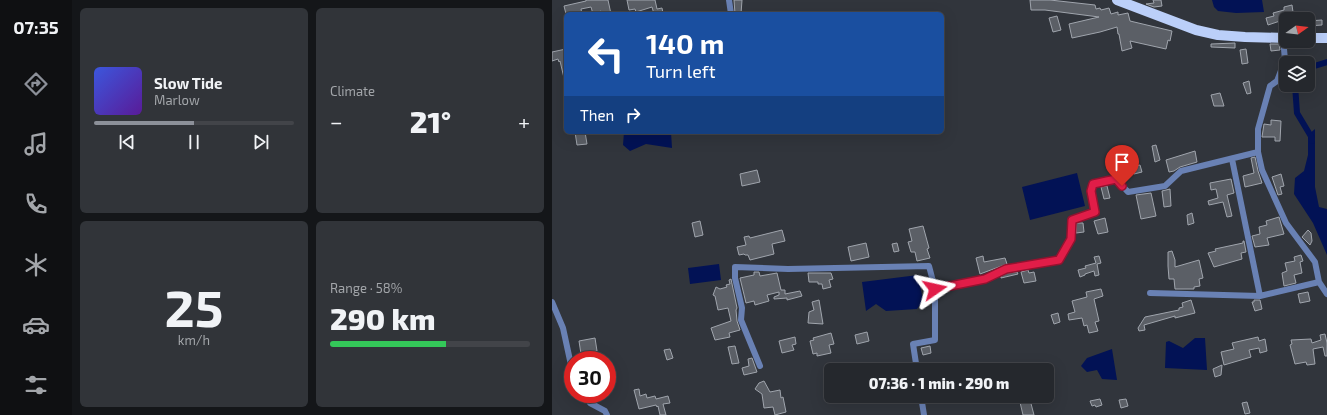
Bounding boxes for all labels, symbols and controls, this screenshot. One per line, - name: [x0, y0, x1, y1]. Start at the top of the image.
- north arrow: [1279, 12, 1315, 48]
- map controls: [1279, 12, 1315, 92]
- text: 07:35: [13, 16, 59, 38]
- text: 140 m: [646, 26, 724, 60]
- icon: left: [580, 28, 632, 80]
- button: layers: [1279, 56, 1315, 92]
- text: Turn left: [646, 60, 716, 82]
- icon: directions: [22, 70, 50, 98]
- text: Slow Tide: [154, 74, 222, 92]
- text: Climate: [330, 83, 375, 99]
- text: Marlow: [154, 92, 200, 108]
- text: 21°: [410, 103, 451, 139]
- icon: right: [622, 104, 644, 126]
- text: Then: [580, 106, 614, 124]
- text: −: [330, 108, 343, 134]
- text: +: [518, 108, 530, 134]
- icon: music: [22, 130, 50, 158]
- icon: previous: [116, 131, 138, 153]
- icon: pause: [183, 131, 205, 153]
- icon: next: [250, 131, 272, 153]
- pin: [1105, 145, 1139, 186]
- icon: arrive: [1111, 151, 1133, 173]
- icon: phone: [22, 190, 50, 218]
- icon: climate: [22, 251, 50, 279]
- position arrow: [914, 268, 956, 310]
- text: 25: [165, 275, 223, 337]
- text: Range · 58%: [330, 280, 402, 296]
- text: 290 km: [330, 300, 436, 336]
- icon: car: [22, 311, 50, 339]
- text: km/h: [178, 332, 210, 348]
- speed limit sign: 30: [564, 351, 616, 403]
- icon: filters: [22, 371, 50, 399]
- text: 07:36 · 1 min · 290 m: [869, 374, 1009, 392]

